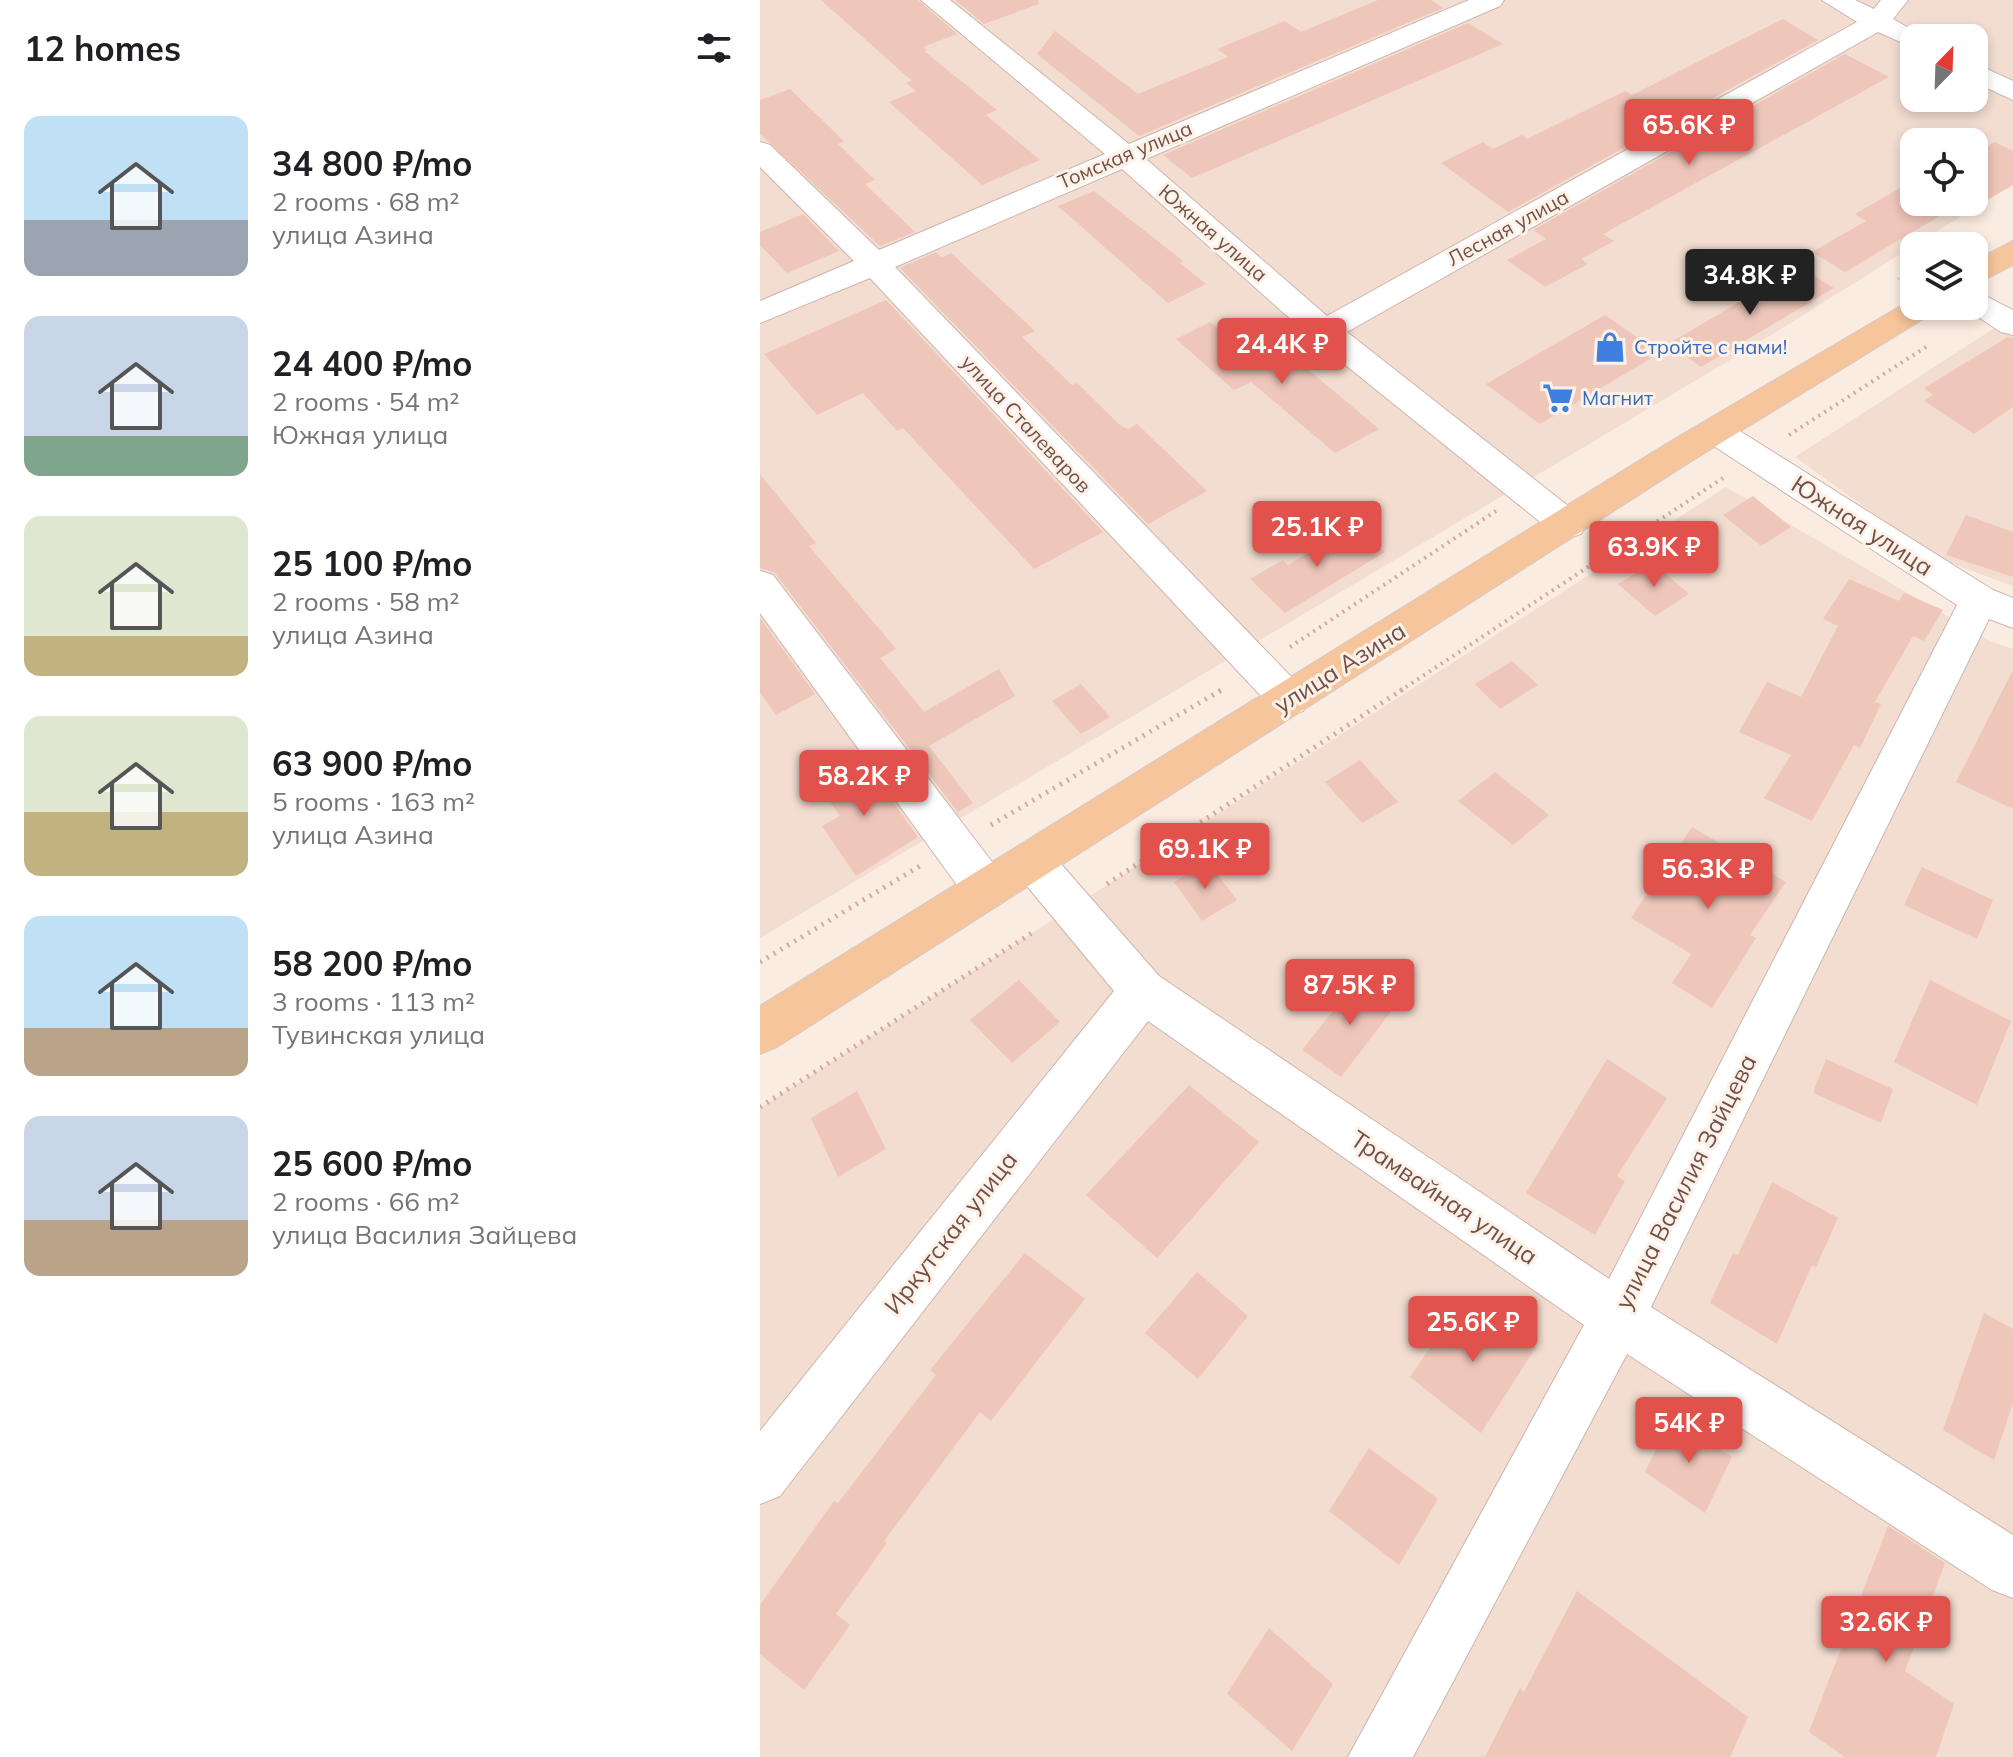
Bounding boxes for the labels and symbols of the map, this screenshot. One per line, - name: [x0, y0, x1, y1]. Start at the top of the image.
- north arrow: [1900, 24, 1988, 112]
- pin: 65.6K ₽: [1615, 99, 1763, 167]
- street label: Томская улица: [1054, 115, 1196, 194]
- street label: Южная улица: [1154, 179, 1273, 287]
- street label: Лесная улица: [1443, 184, 1573, 271]
- pin: 34.8K ₽: [1676, 249, 1824, 317]
- pin: 24.4K ₽: [1208, 318, 1356, 386]
- shop icon: Стройте с нами!: [1593, 330, 1627, 364]
- place label: Стройте с нами!: [1634, 334, 1787, 359]
- street label: улица Сталеваров: [956, 349, 1097, 498]
- supermarket icon: Магнит: [1541, 381, 1575, 415]
- place label: Магнит: [1582, 385, 1654, 410]
- street label: Южная улица: [1786, 468, 1939, 582]
- pin: 25.1K ₽: [1243, 501, 1391, 569]
- pin: 63.9K ₽: [1580, 521, 1728, 589]
- street label: улица Азина: [1268, 615, 1411, 719]
- pin: 58.2K ₽: [790, 750, 938, 818]
- pin: 69.1K ₽: [1131, 823, 1279, 891]
- pin: 56.3K ₽: [1634, 843, 1782, 911]
- pin: 87.5K ₽: [1276, 959, 1424, 1027]
- street label: улица Василия Зайцева: [1608, 1049, 1762, 1314]
- street label: Трамвайная улица: [1345, 1124, 1544, 1271]
- street label: Иркутская улица: [877, 1145, 1023, 1320]
- pin: 25.6K ₽: [1399, 1296, 1547, 1364]
- pin: 54K ₽: [1633, 1397, 1745, 1465]
- pin: 32.6K ₽: [1812, 1596, 1960, 1664]

